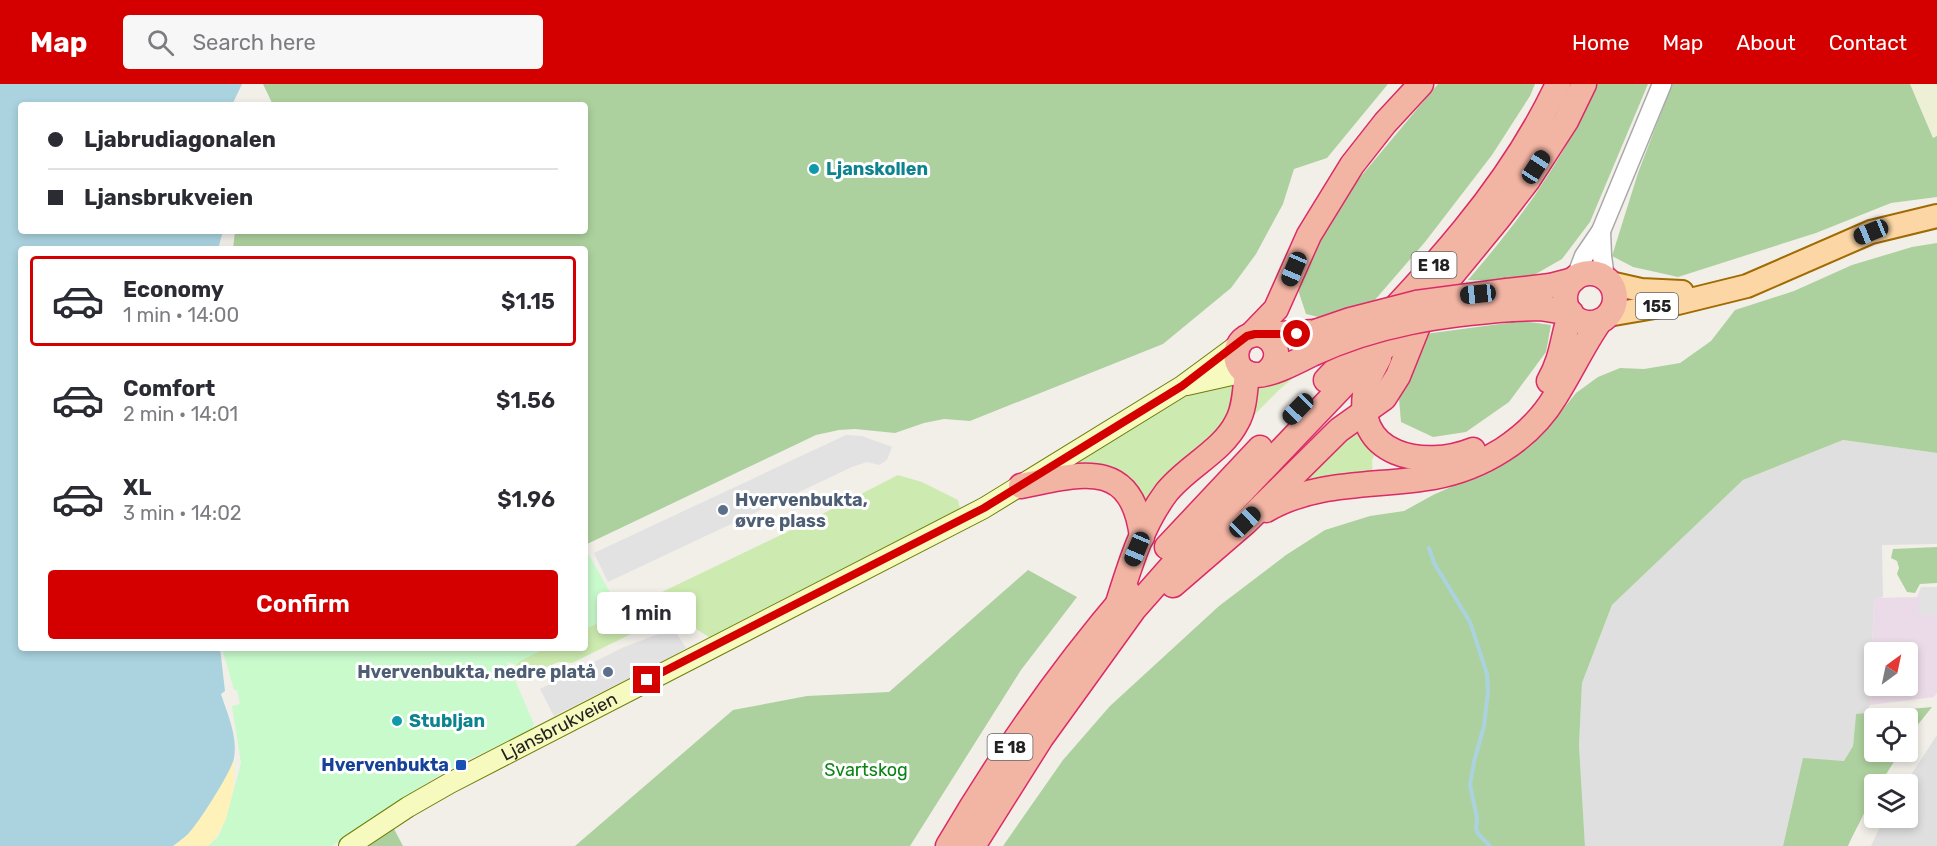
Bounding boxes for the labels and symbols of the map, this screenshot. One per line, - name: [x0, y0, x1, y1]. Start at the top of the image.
- car: [1519, 147, 1553, 187]
- place label: Ljanskollen: [826, 158, 928, 180]
- marker: Ljanskollen: [807, 162, 821, 176]
- car: [1851, 217, 1891, 247]
- car: [1279, 249, 1309, 289]
- road number: E 18: [1412, 252, 1456, 278]
- car: [1459, 283, 1497, 305]
- road number: 155: [1636, 293, 1678, 319]
- route start: [1283, 320, 1310, 347]
- car: [1279, 390, 1317, 428]
- place label: Hvervenbukta, øvre plass: [735, 489, 868, 532]
- marker: Hvervenbukta, øvre plass: [716, 503, 730, 517]
- car: [1226, 503, 1264, 541]
- car: [1122, 529, 1152, 569]
- callout: 1 min: [598, 593, 696, 635]
- north arrow: [1864, 642, 1918, 696]
- place label: Hvervenbukta, nedre platå: [357, 661, 596, 683]
- marker: Hvervenbukta, nedre platå: [601, 665, 615, 679]
- route end: [633, 666, 660, 693]
- street label: Ljansbrukveien: [498, 688, 621, 766]
- place label: Stubljan: [409, 710, 485, 732]
- marker: Stubljan: [390, 714, 404, 728]
- road number: E 18: [988, 734, 1032, 760]
- place label: Hvervenbukta: [321, 754, 449, 776]
- marker: Hvervenbukta: [454, 758, 468, 772]
- park label: Svartskog: [824, 759, 908, 781]

